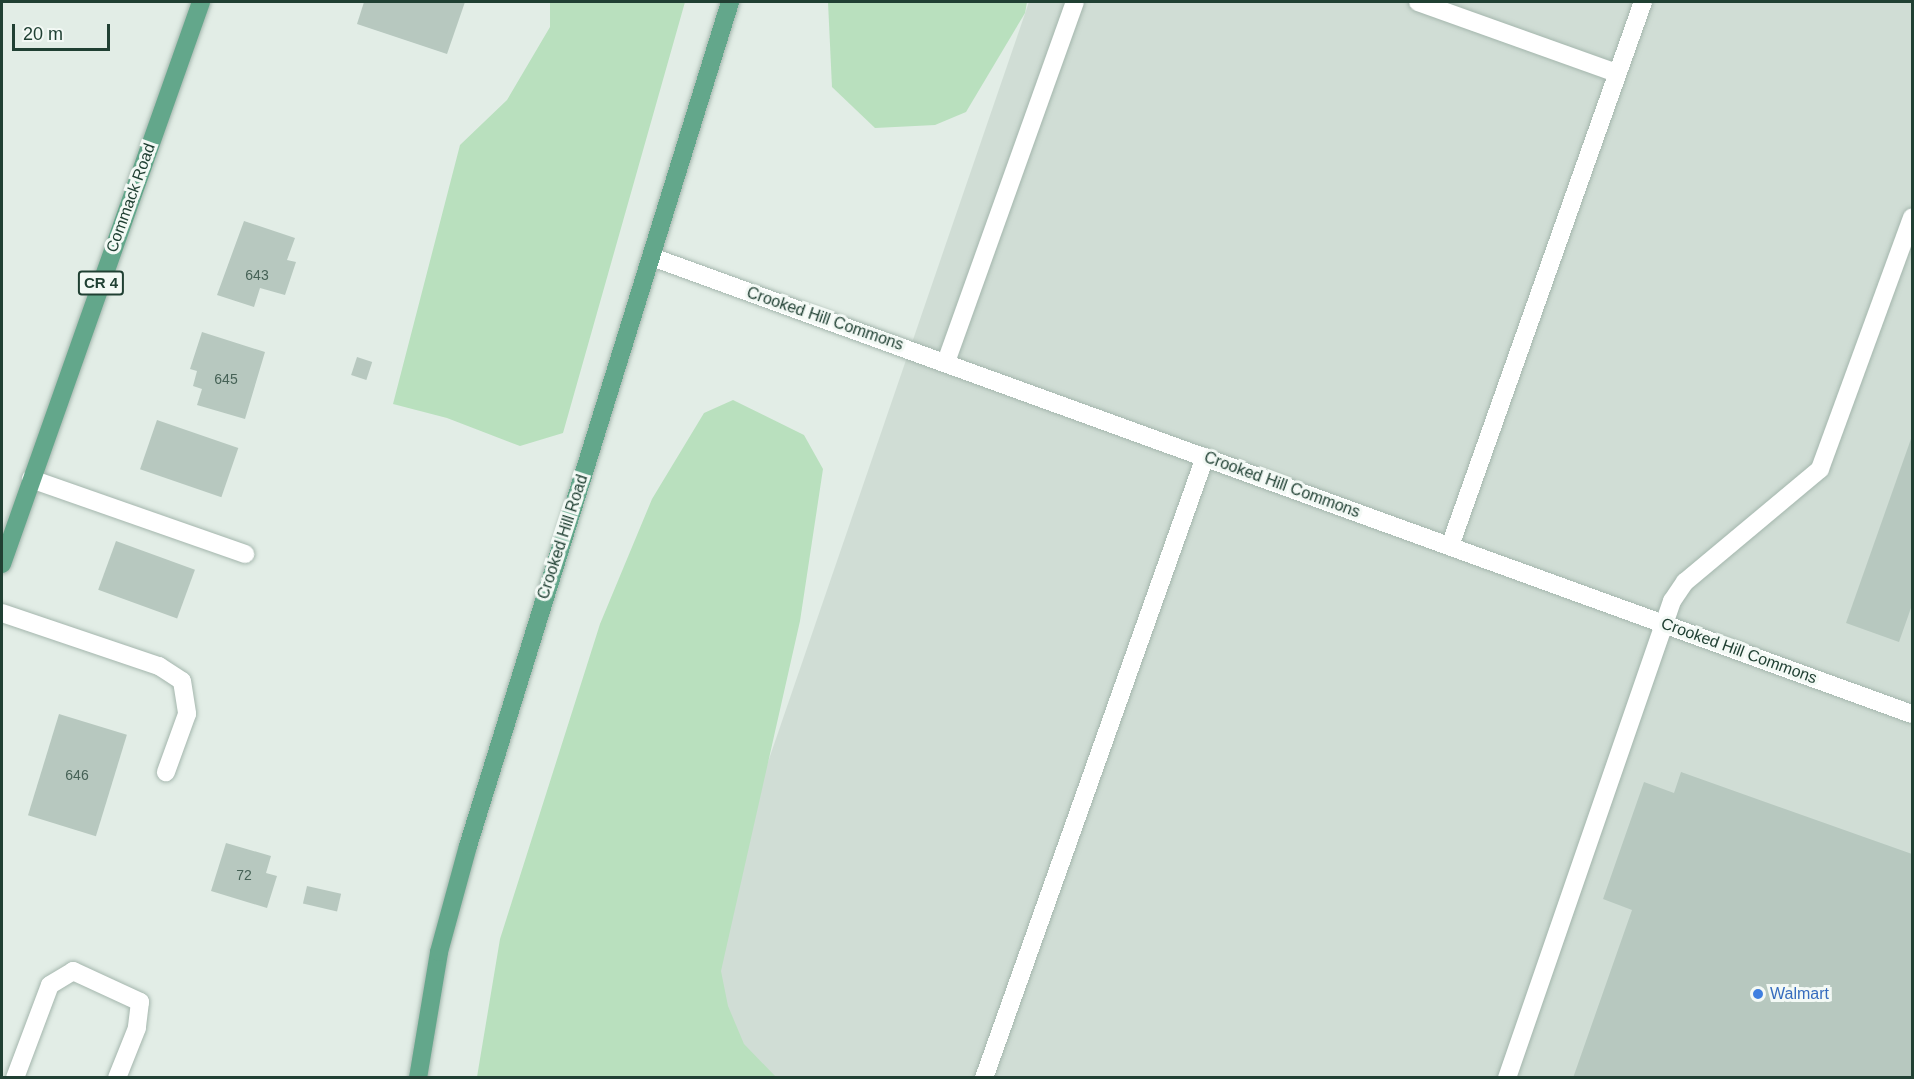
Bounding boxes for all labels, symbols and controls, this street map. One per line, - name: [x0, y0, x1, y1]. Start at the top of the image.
- scale bar: [15, 12, 112, 50]
- text: 20 m: [23, 24, 63, 44]
- street label: Commack Road: [102, 141, 160, 255]
- house number: 643: [245, 267, 269, 283]
- road number: CR 4: [77, 271, 125, 295]
- street label: Crooked Hill Commons: [744, 283, 906, 355]
- house number: 645: [214, 371, 238, 387]
- street label: Crooked Hill Commons: [1201, 448, 1363, 522]
- street label: Crooked Hill Road: [534, 472, 592, 602]
- street label: Crooked Hill Commons: [1658, 614, 1820, 688]
- house number: 646: [65, 767, 89, 783]
- house number: 72: [236, 867, 252, 883]
- place label: Walmart: [1770, 984, 1829, 1004]
- marker: Walmart: [1751, 987, 1765, 1001]

